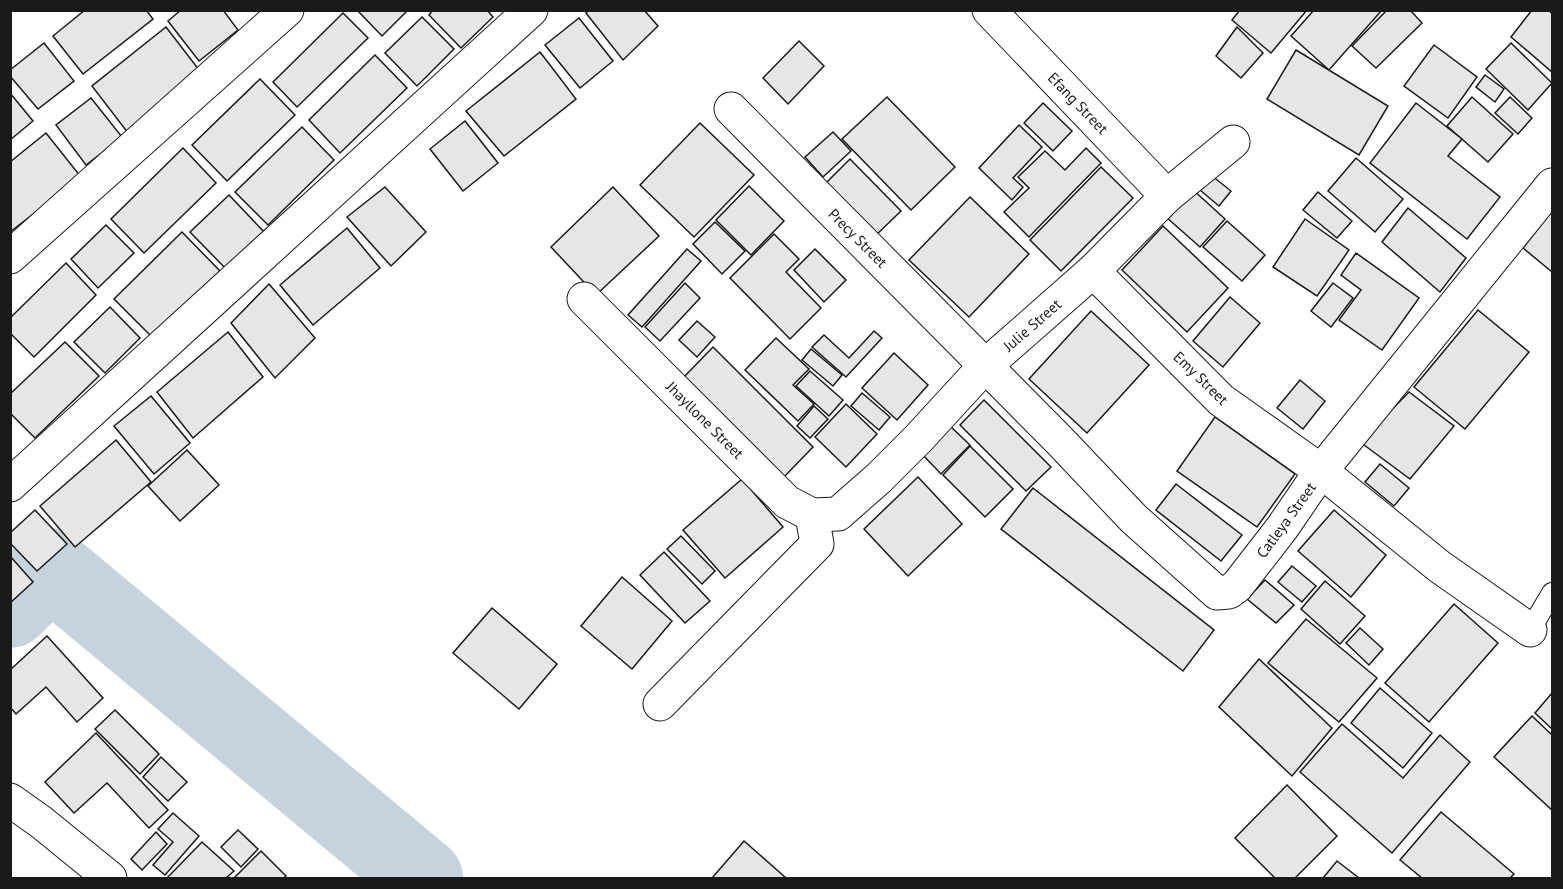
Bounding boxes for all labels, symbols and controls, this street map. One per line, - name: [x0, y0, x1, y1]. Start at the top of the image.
- street label: Efang Street: [1044, 68, 1112, 138]
- street label: Precy Street: [824, 204, 892, 272]
- street label: Julie Street: [998, 295, 1065, 356]
- street label: Emy Street: [1170, 347, 1232, 409]
- street label: Jhayllone Street: [662, 377, 748, 463]
- street label: Catleya Street: [1252, 478, 1320, 562]

